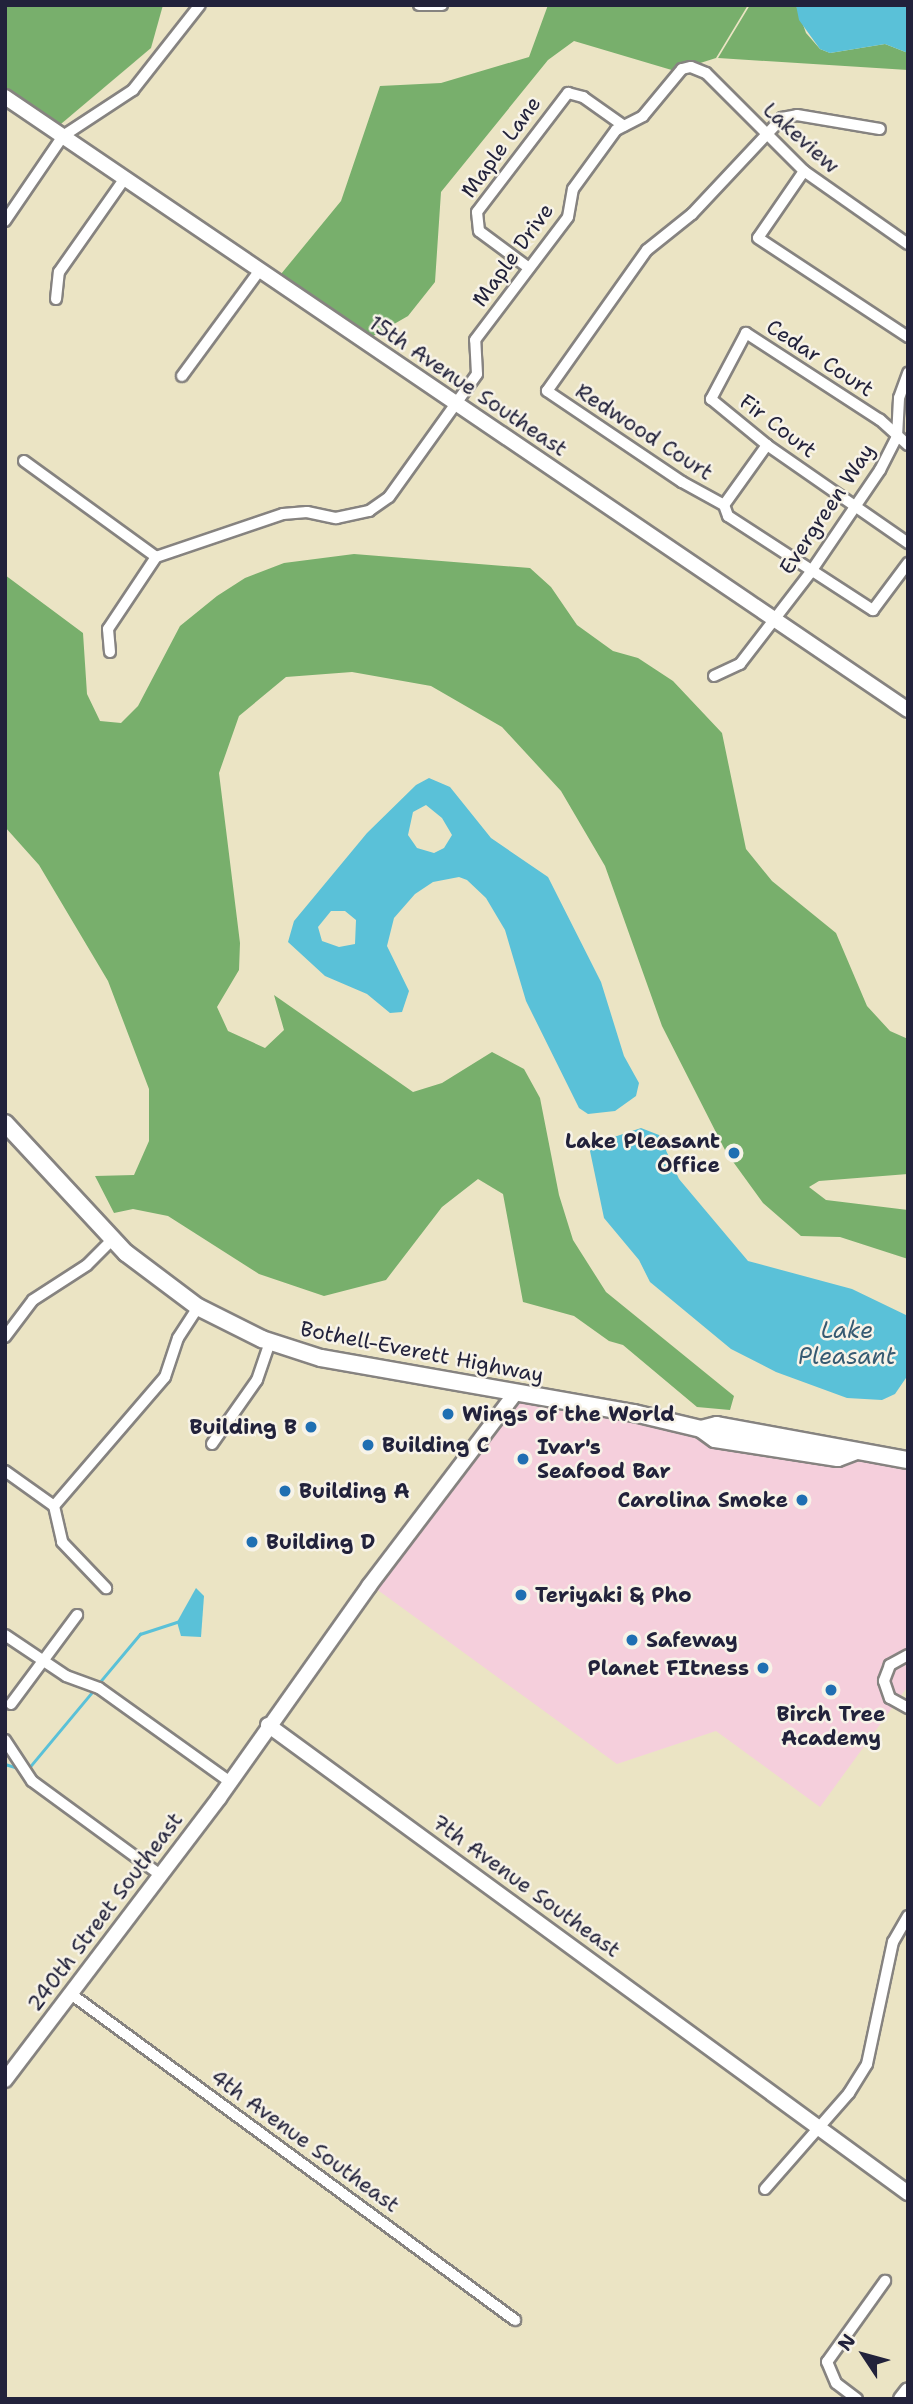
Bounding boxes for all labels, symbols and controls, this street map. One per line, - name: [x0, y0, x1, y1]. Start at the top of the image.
- street label: Maple Lane: [456, 91, 546, 203]
- street label: Lakeview: [758, 97, 844, 179]
- street label: Maple Drive: [467, 198, 559, 312]
- street label: 15th Avenue Southeast: [364, 310, 572, 462]
- street label: Cedar Court: [762, 314, 878, 402]
- street label: Redwood Court: [571, 378, 717, 486]
- street label: Fir Court: [735, 389, 821, 463]
- street label: Evergreen Way: [774, 439, 880, 579]
- place label: Lake Pleasant Office: [565, 1128, 720, 1178]
- marker: Lake Pleasant Office: [726, 1145, 742, 1161]
- street label: Bothell-Everett Highway: [298, 1316, 546, 1388]
- water label: Lake Pleasant: [798, 1316, 896, 1370]
- place label: Wings of the World: [462, 1401, 675, 1427]
- marker: Wings of the World: [440, 1406, 456, 1422]
- place label: Building B: [189, 1414, 297, 1440]
- marker: Building B: [303, 1419, 319, 1435]
- place label: Building C: [382, 1432, 489, 1458]
- place label: Ivar's Seafood Bar: [537, 1434, 671, 1484]
- marker: Building C: [360, 1437, 376, 1453]
- marker: Ivar's Seafood Bar: [515, 1451, 531, 1467]
- place label: Building A: [299, 1478, 410, 1504]
- marker: Building A: [277, 1483, 293, 1499]
- place label: Carolina Smoke: [618, 1487, 788, 1513]
- marker: Carolina Smoke: [794, 1492, 810, 1508]
- place label: Building D: [266, 1529, 375, 1555]
- marker: Building D: [244, 1534, 260, 1550]
- place label: Teriyaki & Pho: [535, 1582, 692, 1608]
- marker: Teriyaki & Pho: [513, 1587, 529, 1603]
- place label: Safeway: [646, 1627, 738, 1653]
- marker: Safeway: [624, 1632, 640, 1648]
- place label: Planet FItness: [588, 1655, 749, 1681]
- marker: Planet FItness: [755, 1660, 771, 1676]
- marker: Birch Tree Academy: [823, 1682, 839, 1698]
- place label: Birch Tree Academy: [777, 1701, 885, 1751]
- street label: 240th Street Southeast: [22, 1808, 188, 2016]
- street label: 7th Avenue Southeast: [427, 1809, 625, 1963]
- street label: 4th Avenue Southeast: [206, 2064, 404, 2218]
- north arrow: [829, 2320, 899, 2390]
- text: N: [832, 2329, 861, 2356]

